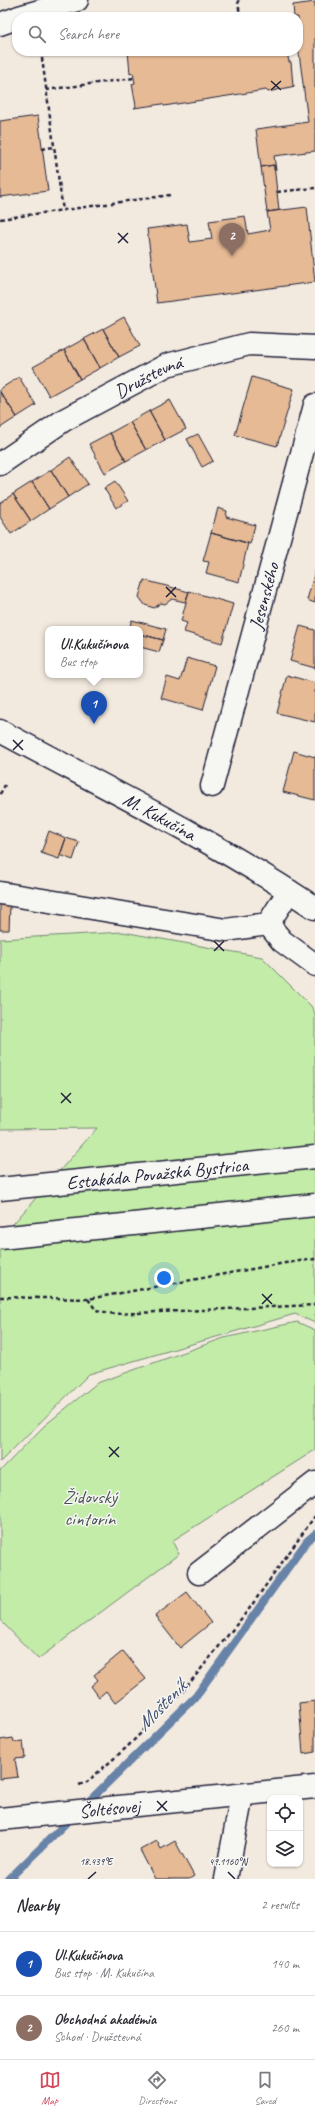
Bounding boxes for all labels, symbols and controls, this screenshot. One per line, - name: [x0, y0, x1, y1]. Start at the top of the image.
- search box: [12, 12, 303, 56]
- icon: search: [26, 23, 48, 45]
- text: Search here: [58, 25, 119, 44]
- pin: 2: [219, 223, 245, 256]
- street label: Družstevná: [111, 350, 187, 404]
- street label: Jesenského: [244, 559, 285, 633]
- popup: [45, 626, 143, 678]
- text: Ul.Kukučínova: [60, 635, 128, 654]
- text: Bus stop: [60, 654, 97, 670]
- pin: 1: [81, 691, 107, 724]
- street label: M. Kukučína: [119, 787, 201, 847]
- street label: Estakáda Považská Bystrica: [65, 1153, 250, 1195]
- your location: [154, 1268, 174, 1288]
- park label: Židovský cintorín: [63, 1485, 119, 1531]
- water label: Mošteník: [131, 1672, 194, 1736]
- street label: Šoltésovej: [78, 1794, 143, 1824]
- map controls: [267, 1795, 303, 1867]
- button: locate: [267, 1795, 303, 1831]
- button: layers: [267, 1831, 303, 1867]
- text: 18.439°E: [80, 1855, 114, 1868]
- text: 49.1160°N: [209, 1855, 249, 1868]
- text: Nearby: [16, 1895, 59, 1916]
- text: 2 results: [261, 1897, 299, 1913]
- text: Ul.Kukučínova: [54, 1946, 122, 1965]
- text: 1: [26, 1956, 32, 1972]
- text: 140 m: [271, 1956, 299, 1972]
- text: Bus stop · M. Kukučína: [54, 1965, 154, 1981]
- text: Obchodná akadémia: [54, 2010, 156, 2029]
- text: 2: [26, 2020, 32, 2036]
- text: 260 m: [271, 2020, 299, 2036]
- text: School · Družstevná: [54, 2029, 141, 2045]
- tab: Map: [39, 2069, 61, 2107]
- tab: Directions: [138, 2069, 177, 2107]
- tab: Saved: [254, 2069, 276, 2107]

